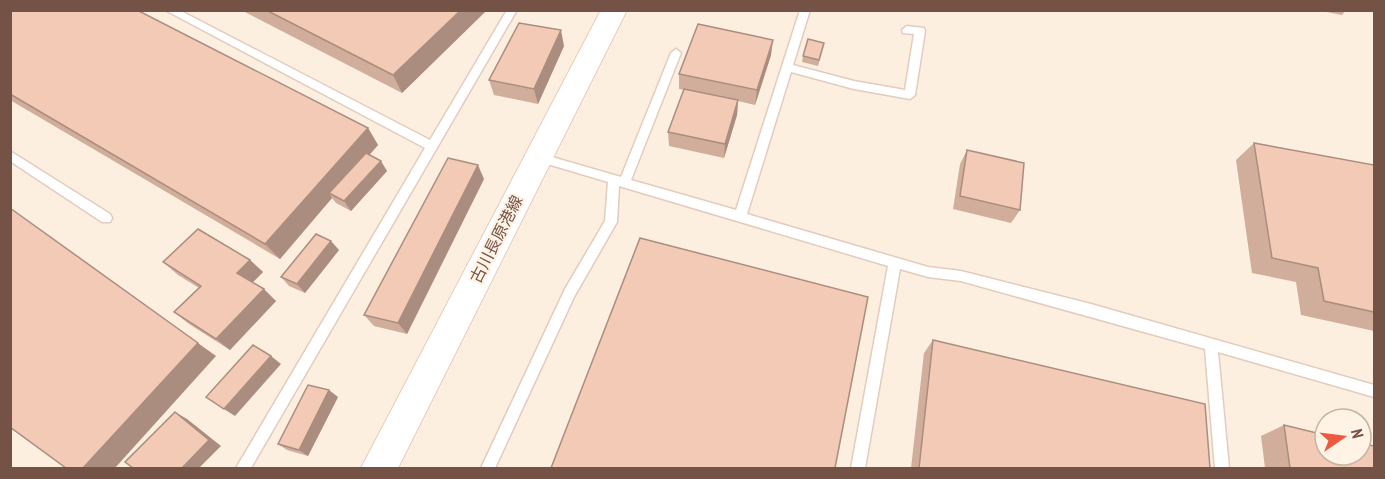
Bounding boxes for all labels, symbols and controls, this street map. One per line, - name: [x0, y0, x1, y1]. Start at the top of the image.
- street label: 古川長原港線: [465, 192, 527, 286]
- north arrow: [1313, 407, 1373, 467]
- text: N: [1347, 427, 1368, 440]

